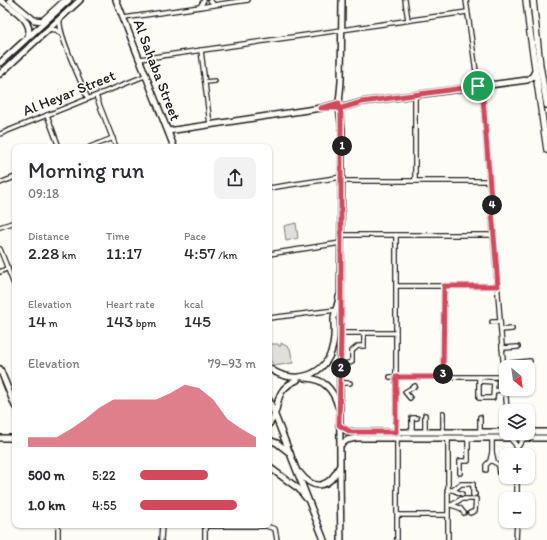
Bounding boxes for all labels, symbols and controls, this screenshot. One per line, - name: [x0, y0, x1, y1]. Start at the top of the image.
- street label: Al Sahaba Street: [129, 17, 185, 124]
- street label: Al Heyar Street: [20, 66, 118, 120]
- pin: [461, 69, 495, 103]
- icon: arrive: [467, 75, 489, 97]
- pin: 1: [332, 136, 352, 156]
- text: 1: [339, 139, 345, 152]
- text: Morning run: [28, 157, 144, 184]
- button: share: [214, 157, 256, 199]
- text: 09:18: [28, 186, 59, 201]
- pin: 4: [482, 195, 502, 215]
- text: 4: [489, 198, 495, 211]
- text: Distance: [28, 230, 69, 243]
- text: Time: [106, 230, 129, 243]
- text: Pace: [184, 230, 206, 243]
- text: 2.28: [28, 243, 59, 263]
- text: 11:17: [106, 243, 142, 263]
- text: 4:57: [184, 243, 216, 263]
- text: km: [59, 249, 76, 262]
- text: /km: [216, 249, 237, 262]
- text: Elevation: [28, 298, 72, 311]
- text: Heart rate: [106, 298, 155, 311]
- text: kcal: [184, 298, 204, 311]
- text: 14: [28, 311, 46, 331]
- text: 143: [106, 311, 133, 331]
- text: 145: [184, 311, 211, 331]
- text: m: [46, 317, 58, 330]
- text: bpm: [133, 317, 156, 330]
- text: Elevation: [28, 356, 80, 371]
- text: 79–93 m: [208, 356, 256, 371]
- pin: 2: [331, 358, 351, 378]
- north arrow: [499, 360, 535, 396]
- map controls: [499, 360, 535, 528]
- text: 2: [338, 361, 344, 374]
- pin: 3: [433, 364, 453, 384]
- text: 3: [440, 367, 446, 380]
- button: layers: [499, 404, 535, 440]
- button: +: [499, 448, 535, 484]
- text: 500 m: [28, 468, 65, 483]
- text: 5:22: [92, 468, 116, 483]
- button: −: [499, 492, 535, 528]
- text: 1.0 km: [28, 498, 65, 513]
- text: 4:55: [92, 498, 117, 513]

